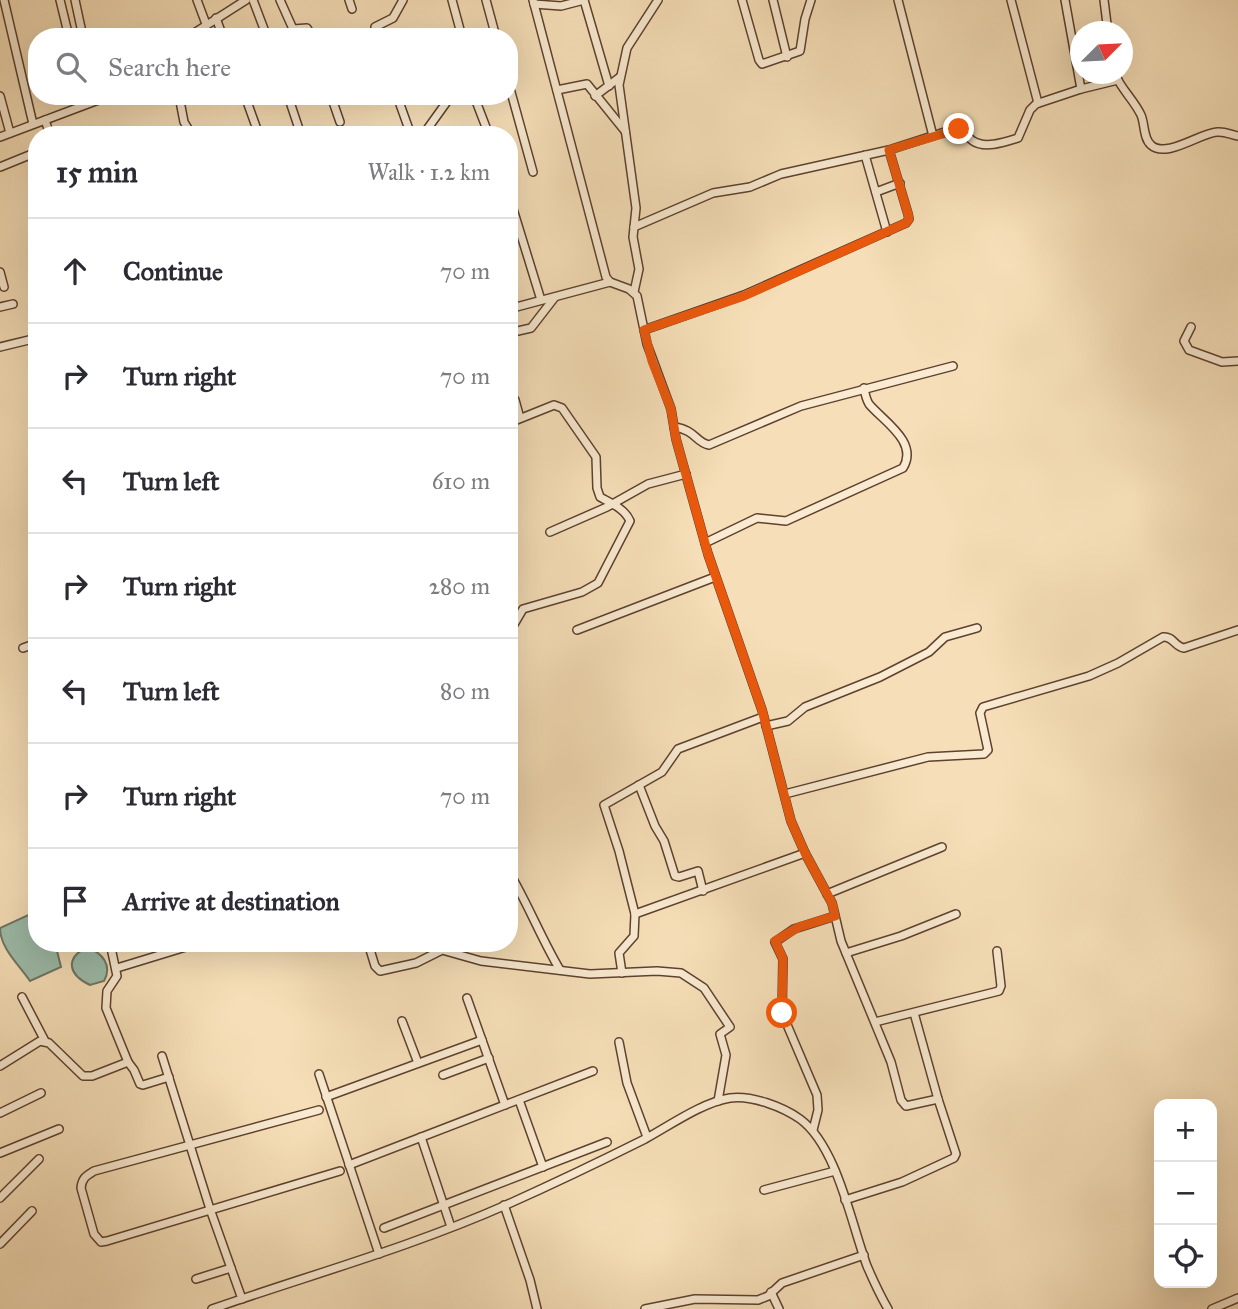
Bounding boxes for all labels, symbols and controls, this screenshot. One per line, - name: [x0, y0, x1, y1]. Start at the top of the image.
- north arrow: [1070, 21, 1133, 84]
- search box: [28, 28, 518, 105]
- icon: search: [52, 48, 90, 86]
- text: Search here: [108, 51, 231, 83]
- route end: [943, 113, 974, 144]
- text: 15 min: [56, 154, 138, 190]
- text: Walk · 1.2 km: [368, 158, 490, 186]
- icon: ahead: [56, 252, 94, 290]
- text: Continue: [123, 255, 223, 287]
- text: 70 m: [440, 257, 490, 285]
- icon: right: [56, 357, 94, 395]
- text: Turn right: [123, 360, 236, 392]
- text: 70 m: [440, 362, 490, 390]
- icon: left: [56, 462, 94, 500]
- text: Turn left: [123, 465, 219, 497]
- text: 610 m: [432, 467, 490, 495]
- icon: right: [56, 567, 94, 605]
- text: Turn right: [123, 570, 236, 602]
- text: 280 m: [429, 572, 490, 600]
- icon: left: [56, 672, 94, 710]
- text: Turn left: [123, 675, 219, 707]
- text: 80 m: [440, 677, 490, 705]
- icon: right: [56, 777, 94, 815]
- text: Turn right: [123, 780, 236, 812]
- text: 70 m: [440, 782, 490, 810]
- icon: arrive: [56, 882, 94, 920]
- text: Arrive at destination: [123, 885, 340, 917]
- route start: [766, 997, 797, 1028]
- map controls: [1154, 1099, 1217, 1288]
- button: +: [1154, 1099, 1217, 1162]
- button: −: [1154, 1162, 1217, 1225]
- button: locate: [1154, 1225, 1217, 1288]

